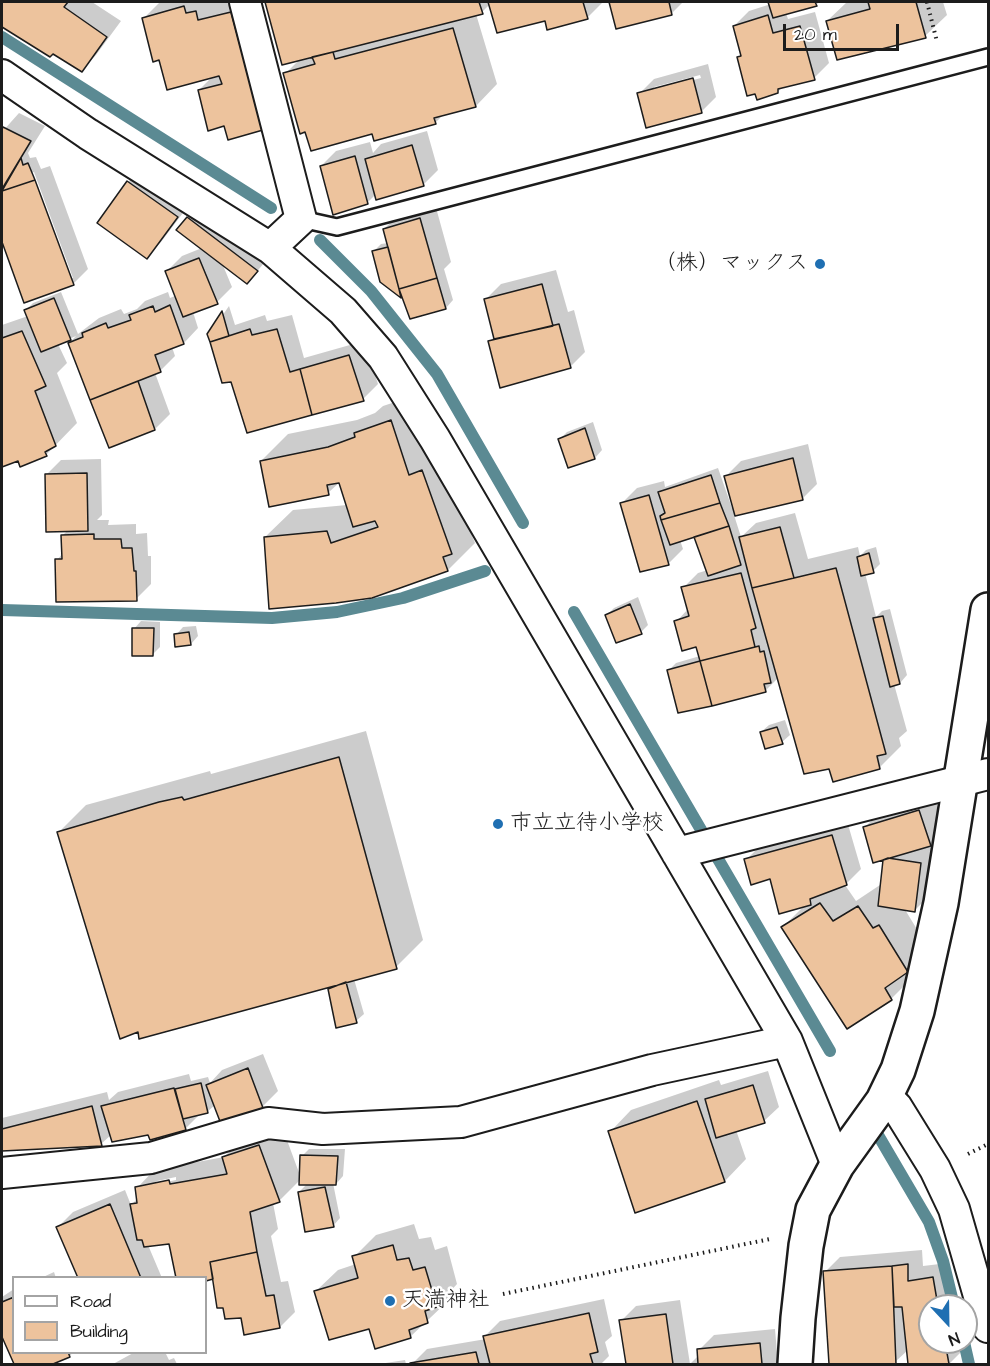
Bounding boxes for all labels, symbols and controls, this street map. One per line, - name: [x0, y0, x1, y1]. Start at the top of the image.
- scale bar: [786, 12, 902, 50]
- text: 20 m: [794, 22, 837, 47]
- place label: （株）マックス: [654, 251, 808, 277]
- marker: （株）マックス: [813, 257, 827, 271]
- place label: 市立立待小学校: [510, 811, 664, 837]
- marker: 市立立待小学校: [491, 817, 505, 831]
- legend: [12, 1276, 207, 1354]
- place label: 天満神社: [402, 1288, 490, 1314]
- text: Road: [70, 1289, 111, 1314]
- marker: 天満神社: [383, 1294, 397, 1308]
- north arrow: [918, 1294, 978, 1354]
- text: Building: [70, 1319, 128, 1344]
- text: N: [945, 1327, 963, 1351]

